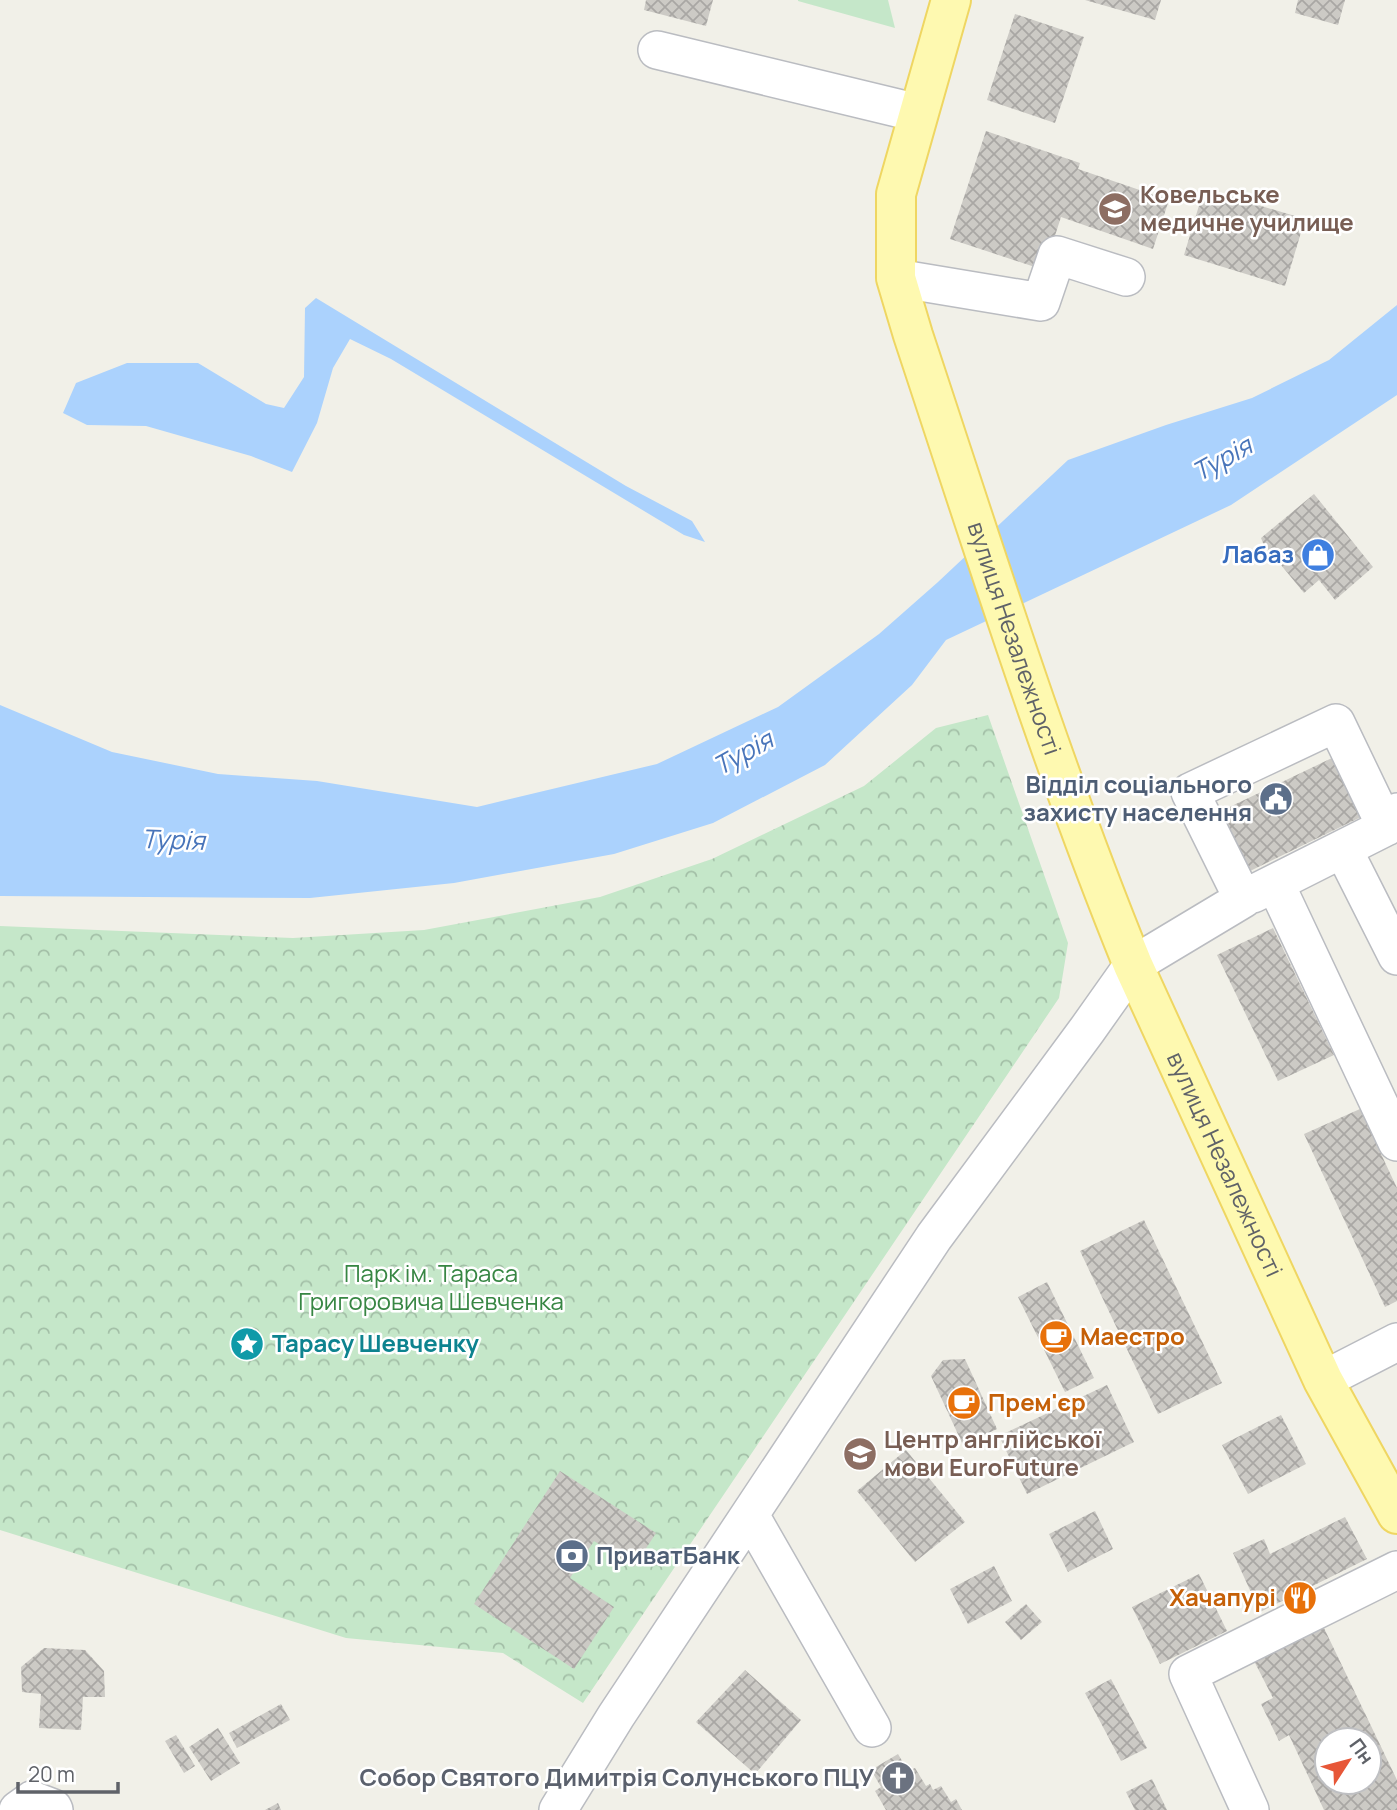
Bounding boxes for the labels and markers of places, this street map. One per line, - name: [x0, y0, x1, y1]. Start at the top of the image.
- place label: Ковельське медичне училище: [1140, 177, 1354, 238]
- school or university icon: Ковельське медичне училище: [1096, 190, 1134, 228]
- shop icon: Лабаз: [1299, 536, 1337, 574]
- place label: Лабаз: [1222, 537, 1294, 570]
- place label: Відділ соціального захисту населення: [1024, 767, 1252, 828]
- public building icon: Відділ соціального захисту населення: [1257, 780, 1295, 818]
- cafe icon: Маестро: [1037, 1318, 1075, 1356]
- place label: Маестро: [1080, 1319, 1185, 1352]
- place icon: Тарасу Шевченку: [228, 1325, 266, 1363]
- place label: Тарасу Шевченку: [272, 1326, 480, 1359]
- cafe icon: Прем'єр: [945, 1384, 983, 1422]
- place label: Прем'єр: [988, 1385, 1086, 1418]
- place label: Центр англійської мови EuroFuture: [884, 1422, 1103, 1483]
- school or university icon: Центр англійської мови EuroFuture: [841, 1435, 879, 1473]
- bank icon: ПриватБанк: [553, 1537, 591, 1575]
- place label: ПриватБанк: [596, 1538, 741, 1571]
- restaurant icon: Хачапурі: [1281, 1579, 1319, 1617]
- place label: Хачапурі: [1169, 1580, 1276, 1613]
- church icon: Собор Святого Димитрія Солунського ПЦУ: [879, 1759, 917, 1797]
- place label: Собор Святого Димитрія Солунського ПЦУ: [360, 1760, 875, 1793]

